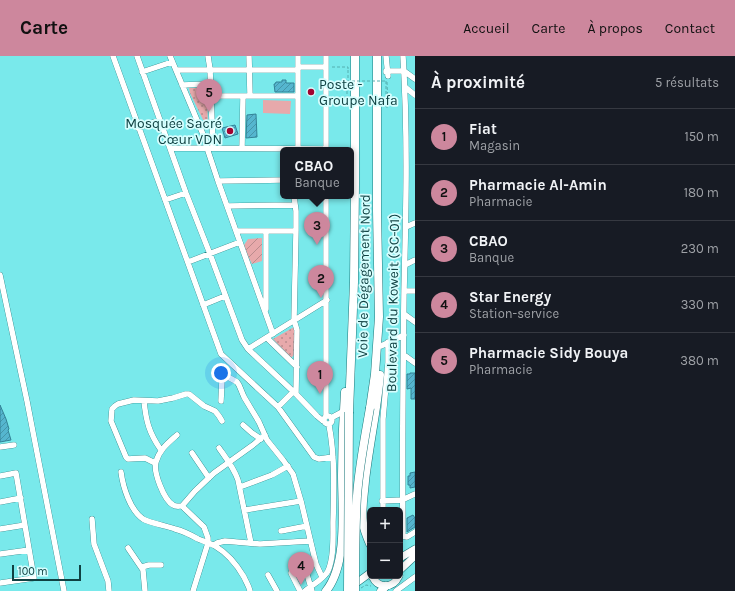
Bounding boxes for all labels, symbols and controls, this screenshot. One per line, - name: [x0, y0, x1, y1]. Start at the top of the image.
- text: Carte: [20, 17, 68, 39]
- text: Accueil: [463, 20, 510, 37]
- text: Carte: [532, 20, 565, 37]
- text: À propos: [587, 20, 643, 37]
- text: Contact: [665, 20, 715, 37]
- text: À proximité: [431, 72, 525, 92]
- text: 5 résultats: [655, 75, 719, 90]
- place label: Poste - Groupe Nafa: [319, 76, 398, 109]
- pin: 5: [196, 79, 222, 112]
- marker: Poste - Groupe Nafa: [306, 87, 316, 97]
- place label: Mosquée Sacré Cœur VDN: [125, 115, 222, 148]
- text: Fiat: [469, 120, 497, 138]
- marker: Mosquée Sacré Cœur VDN: [225, 126, 235, 136]
- text: 1: [442, 129, 446, 144]
- text: 150 m: [684, 129, 719, 144]
- text: Magasin: [469, 138, 520, 153]
- popup: [280, 147, 354, 199]
- text: CBAO: [294, 157, 333, 175]
- text: Banque: [294, 175, 340, 190]
- text: Pharmacie Al-Amin: [469, 176, 607, 194]
- text: 2: [440, 185, 448, 200]
- text: 180 m: [684, 185, 719, 200]
- street label: Voie de Dégagement Nord: [354, 194, 374, 358]
- text: Pharmacie: [469, 194, 532, 209]
- pin: 3: [304, 212, 330, 245]
- street label: Boulevard du Koweit (SC-01): [383, 214, 403, 392]
- text: CBAO: [469, 232, 508, 250]
- text: 3: [440, 241, 448, 256]
- text: 230 m: [681, 241, 719, 256]
- text: Banque: [469, 250, 514, 265]
- pin: 2: [308, 265, 334, 298]
- text: Star Energy: [469, 288, 551, 306]
- text: 4: [440, 297, 448, 312]
- text: 330 m: [681, 297, 719, 312]
- text: Station-service: [469, 306, 559, 321]
- text: Pharmacie Sidy Bouya: [469, 344, 628, 362]
- text: 5: [440, 353, 448, 368]
- text: 380 m: [680, 353, 719, 368]
- pin: 1: [307, 361, 333, 394]
- text: Pharmacie: [469, 362, 532, 377]
- your location: [211, 363, 231, 383]
- map controls: [367, 507, 403, 579]
- button: +: [367, 507, 403, 543]
- button: −: [367, 543, 403, 579]
- pin: 4: [288, 552, 314, 585]
- scale bar: [12, 563, 81, 582]
- text: 100 m: [18, 565, 48, 578]

